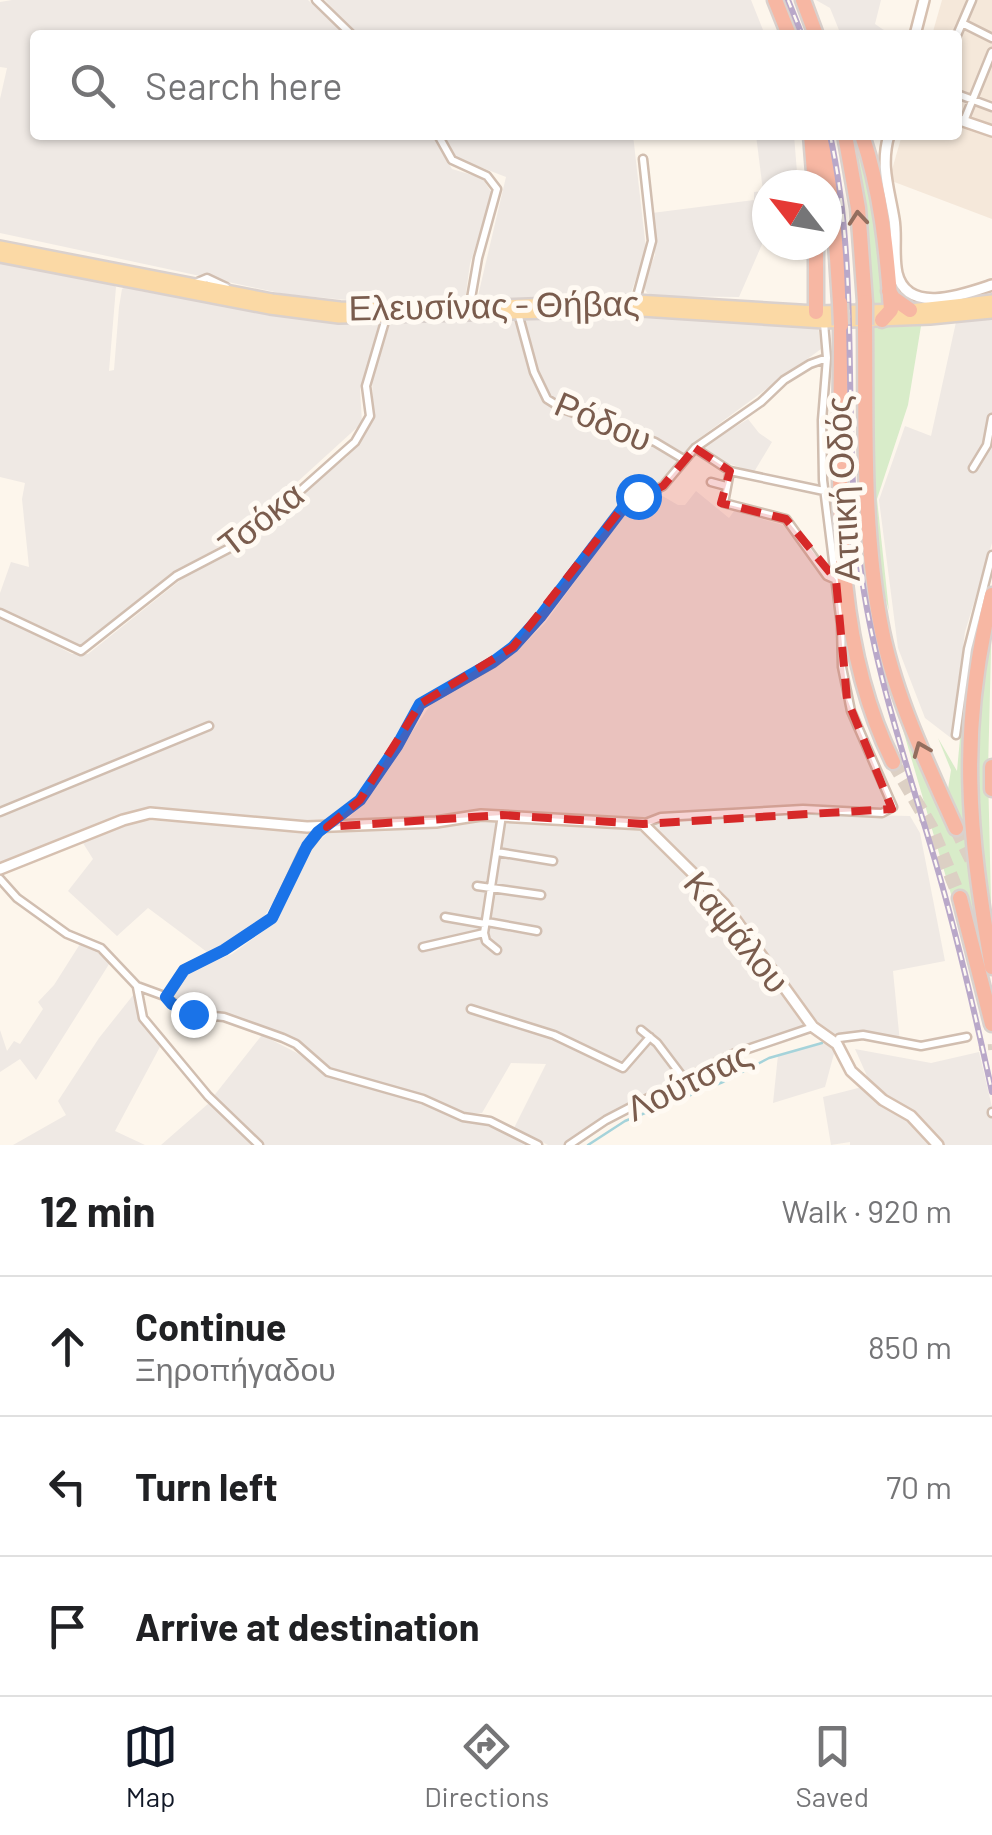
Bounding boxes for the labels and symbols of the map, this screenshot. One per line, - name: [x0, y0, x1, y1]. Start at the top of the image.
- north arrow: [752, 170, 842, 260]
- one-way arrow: [848, 210, 869, 226]
- street label: Ελευσίνας - Θήβας: [348, 280, 640, 328]
- street label: Ρόδου: [549, 381, 659, 459]
- street label: Αττική Οδός: [815, 395, 867, 583]
- street label: Τσόκα: [209, 472, 311, 564]
- route start: [616, 474, 662, 520]
- one-way arrow: [913, 741, 933, 759]
- street label: Καψάλου: [676, 862, 800, 1000]
- route end: [171, 992, 217, 1038]
- street label: Λούτσας: [619, 1032, 757, 1128]

